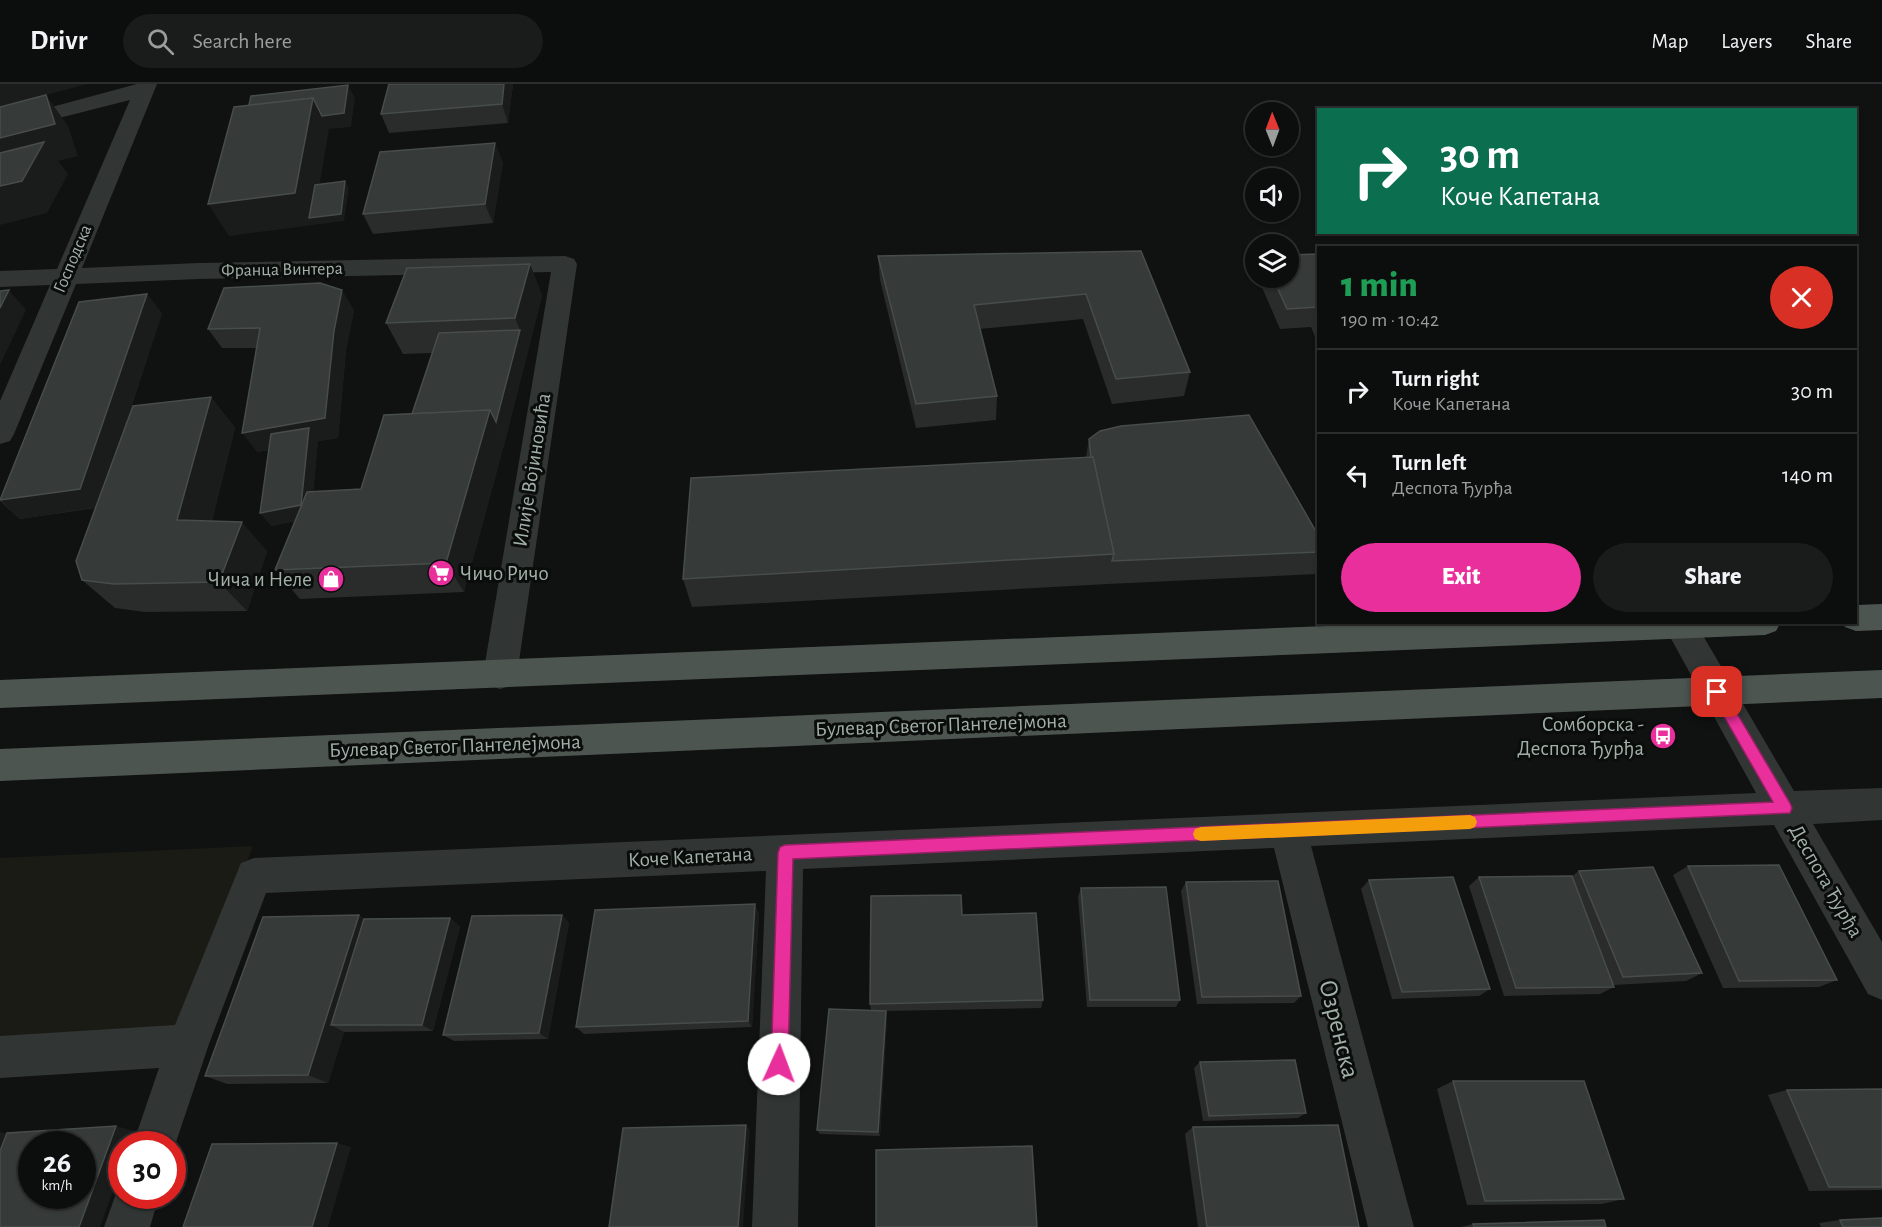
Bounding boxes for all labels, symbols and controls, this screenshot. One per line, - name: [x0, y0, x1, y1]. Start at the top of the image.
- search box: [123, 14, 543, 68]
- icon: search: [144, 25, 177, 58]
- text: Drivr: [30, 27, 87, 55]
- text: Search here: [192, 30, 292, 52]
- text: Map: [1652, 31, 1688, 52]
- text: Layers: [1721, 31, 1772, 52]
- text: Share: [1805, 31, 1852, 52]
- north arrow: [1245, 102, 1299, 156]
- map controls: [1245, 102, 1299, 288]
- icon: right: [1341, 132, 1419, 210]
- text: 30 m: [1440, 134, 1520, 176]
- button: sound: [1245, 168, 1299, 222]
- text: Коче Капетана: [1440, 183, 1600, 210]
- street label: Господска: [51, 222, 95, 296]
- button: layers: [1245, 234, 1299, 288]
- street label: Франца Винтера: [221, 260, 343, 280]
- button: close: [1770, 266, 1833, 329]
- text: 1 min: [1341, 267, 1418, 303]
- text: 190 m · 10:42: [1341, 310, 1439, 330]
- text: Turn right: [1392, 368, 1479, 390]
- icon: right: [1341, 375, 1374, 408]
- text: 30 m: [1791, 380, 1833, 402]
- street label: Илије Војиновића: [509, 391, 555, 548]
- text: Коче Капетана: [1392, 394, 1511, 414]
- text: Turn left: [1392, 452, 1466, 474]
- icon: left: [1341, 459, 1374, 492]
- text: 140 m: [1782, 464, 1833, 486]
- text: Деспота Ђурђа: [1392, 478, 1513, 498]
- button: Exit: [1341, 543, 1581, 612]
- button: Share: [1593, 543, 1833, 612]
- supermarket icon: Чичо Ричо: [426, 558, 456, 588]
- place label: Чичо Ричо: [460, 563, 549, 584]
- shop icon: Чича и Неле: [316, 564, 346, 594]
- place label: Чича и Неле: [208, 569, 312, 590]
- pin: [1691, 666, 1742, 717]
- icon: arrive: [1700, 675, 1733, 708]
- street label: Булевар Светог Пантелејмона: [815, 710, 1068, 740]
- place label: Сомборска - Деспота Ђурђа: [1517, 714, 1644, 760]
- bus stop icon: Сомборска - Деспота Ђурђа: [1648, 721, 1678, 751]
- street label: Булевар Светог Пантелејмона: [329, 731, 582, 761]
- street label: Деспота Ђурђа: [1784, 821, 1867, 942]
- street label: Коче Капетана: [627, 843, 753, 871]
- street label: Озренска: [1314, 977, 1364, 1081]
- position arrow: [747, 1032, 811, 1096]
- speed limit sign: 30: [108, 1131, 186, 1209]
- text: 26: [43, 1148, 71, 1178]
- text: km/h: [42, 1178, 72, 1193]

